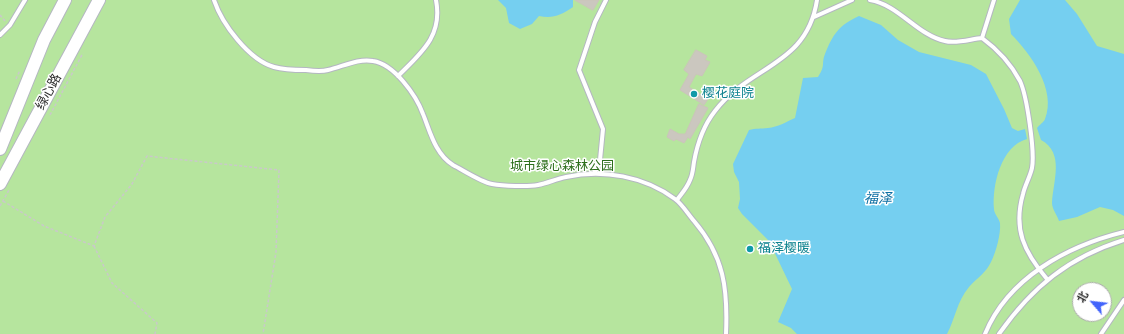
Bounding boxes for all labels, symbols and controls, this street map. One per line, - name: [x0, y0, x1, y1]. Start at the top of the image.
- street label: 绿心路: [33, 71, 65, 113]
- place label: 樱花庭院: [702, 86, 754, 102]
- marker: 樱花庭院: [689, 89, 699, 99]
- park label: 城市绿心森林公园: [510, 159, 614, 175]
- water label: 福泽: [864, 191, 892, 207]
- place label: 福泽樱暖: [758, 241, 810, 257]
- marker: 福泽樱暖: [745, 244, 755, 254]
- north arrow: [1072, 282, 1112, 322]
- text: 北: [1074, 289, 1091, 305]

